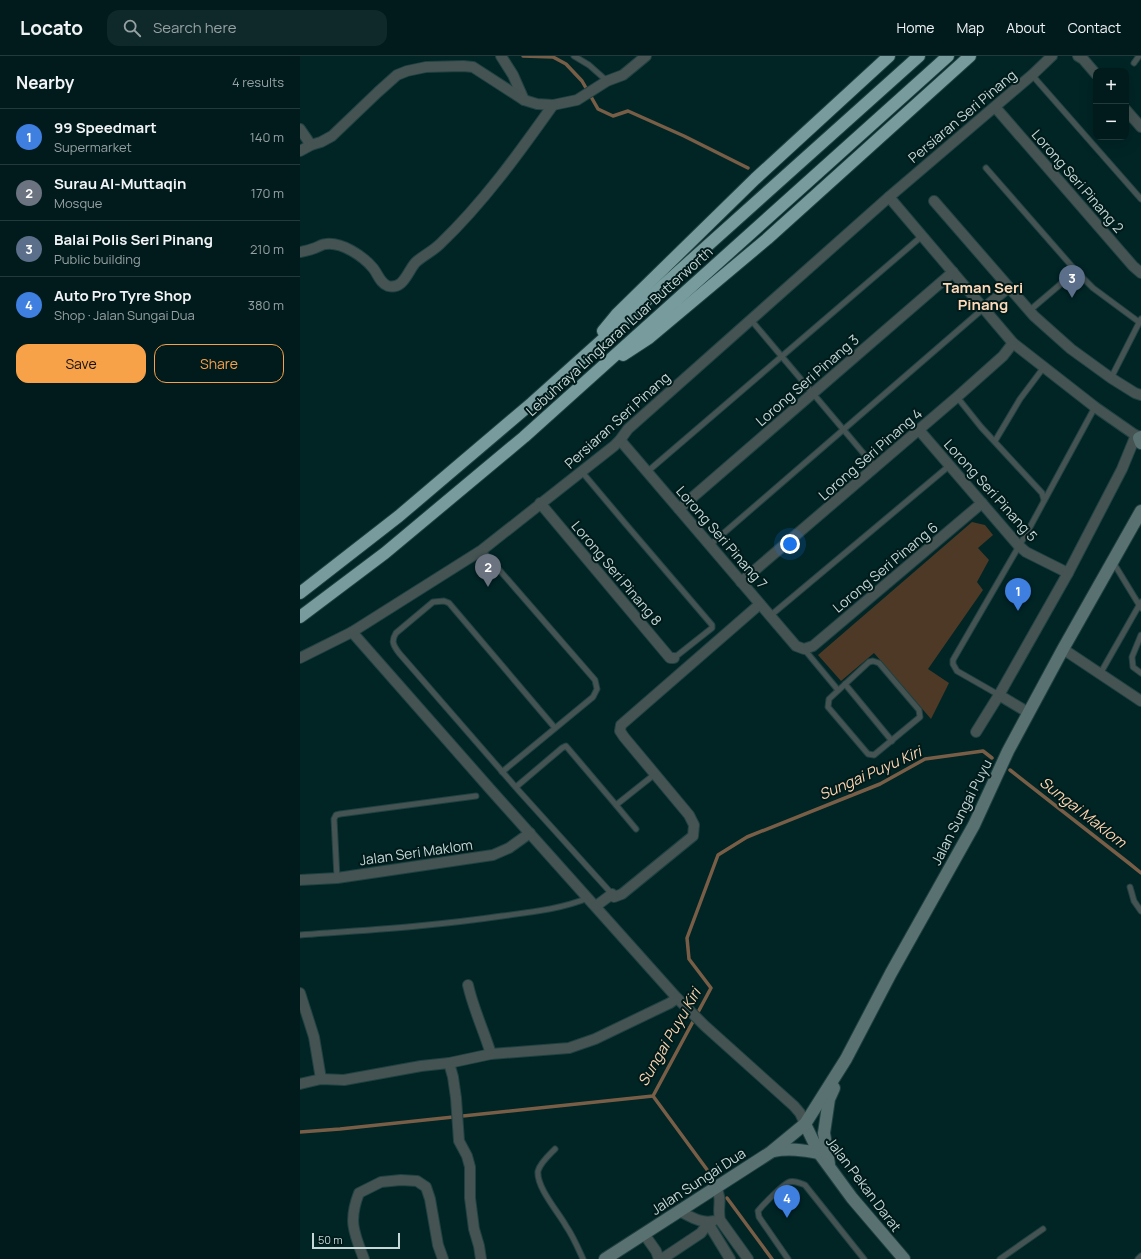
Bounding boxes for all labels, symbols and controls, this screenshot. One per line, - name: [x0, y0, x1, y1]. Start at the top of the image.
- search box: [107, 10, 387, 46]
- text: Locato: [20, 15, 83, 41]
- icon: search: [121, 17, 143, 39]
- text: Search here: [153, 17, 236, 38]
- text: Home: [897, 18, 934, 37]
- text: Map: [956, 18, 984, 37]
- text: About: [1006, 18, 1046, 37]
- text: Contact: [1068, 18, 1121, 37]
- street label: Persiaran Seri Pinang: [904, 65, 1020, 167]
- map controls: [1093, 68, 1129, 140]
- button: +: [1093, 68, 1129, 104]
- text: Nearby: [16, 71, 74, 94]
- text: 4 results: [232, 73, 284, 91]
- button: −: [1093, 104, 1129, 140]
- text: 99 Speedmart: [54, 117, 157, 138]
- street label: Lorong Seri Pinang 2: [1028, 125, 1128, 237]
- text: 1: [26, 128, 32, 146]
- text: 140 m: [250, 128, 284, 146]
- text: Supermarket: [54, 138, 132, 156]
- text: Surau Al-Muttaqin: [54, 173, 186, 194]
- text: 2: [25, 184, 33, 202]
- text: 170 m: [251, 184, 284, 202]
- text: Mosque: [54, 194, 102, 212]
- text: Balai Polis Seri Pinang: [54, 229, 213, 250]
- text: 3: [25, 240, 33, 258]
- text: 210 m: [250, 240, 284, 258]
- street label: Lebuhraya Lingkaran Luar Butterworth: [522, 242, 716, 420]
- text: Public building: [54, 250, 141, 268]
- pin: 3: [1059, 265, 1085, 298]
- district label: Taman Seri Pinang: [943, 277, 1023, 315]
- text: Auto Pro Tyre Shop: [54, 285, 192, 306]
- text: 4: [25, 296, 33, 314]
- text: 380 m: [248, 296, 284, 314]
- text: Shop · Jalan Sungai Dua: [54, 306, 195, 324]
- street label: Lorong Seri Pinang 3: [751, 330, 863, 430]
- button: Save: [16, 344, 146, 383]
- button: Share: [154, 344, 284, 383]
- street label: Persiaran Seri Pinang: [560, 368, 674, 472]
- street label: Lorong Seri Pinang 4: [814, 404, 926, 504]
- street label: Lorong Seri Pinang 5: [940, 435, 1042, 545]
- street label: Lorong Seri Pinang 7: [672, 482, 772, 592]
- street label: Lorong Seri Pinang 8: [568, 517, 666, 629]
- street label: Lorong Seri Pinang 6: [828, 517, 942, 617]
- your location: [780, 534, 800, 554]
- pin: 2: [475, 554, 501, 587]
- pin: 1: [1005, 578, 1031, 611]
- water label: Sungai Puyu Kiri: [816, 740, 927, 805]
- street label: Jalan Sungai Puyu: [926, 756, 996, 868]
- water label: Sungai Maklom: [1035, 772, 1132, 853]
- street label: Jalan Seri Maklom: [358, 835, 474, 869]
- water label: Sungai Puyu Kiri: [632, 982, 707, 1090]
- street label: Jalan Pekan Darat: [822, 1133, 906, 1236]
- street label: Jalan Sungai Dua: [647, 1143, 749, 1219]
- pin: 4: [774, 1185, 800, 1218]
- scale bar: [312, 1231, 400, 1250]
- text: 50 m: [318, 1232, 343, 1247]

